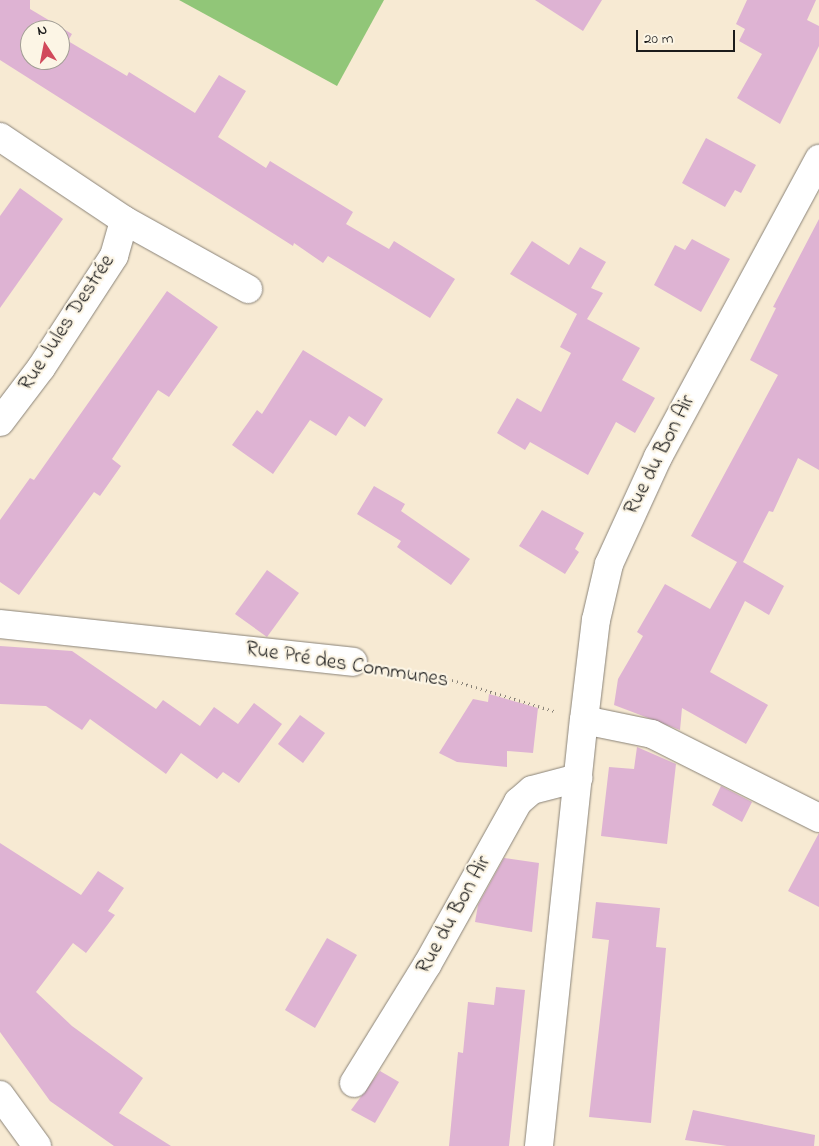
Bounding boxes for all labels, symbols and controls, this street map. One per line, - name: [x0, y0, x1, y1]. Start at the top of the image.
- north arrow: [20, 20, 70, 70]
- text: N: [36, 20, 49, 42]
- scale bar: [639, 20, 738, 52]
- text: 20 m: [644, 28, 673, 50]
- street label: Rue Jules Destrée: [14, 250, 120, 396]
- street label: Rue du Bon Air: [619, 391, 701, 519]
- street label: Rue Pré des Communes: [244, 637, 450, 693]
- street label: Rue du Bon Air: [411, 852, 497, 978]

